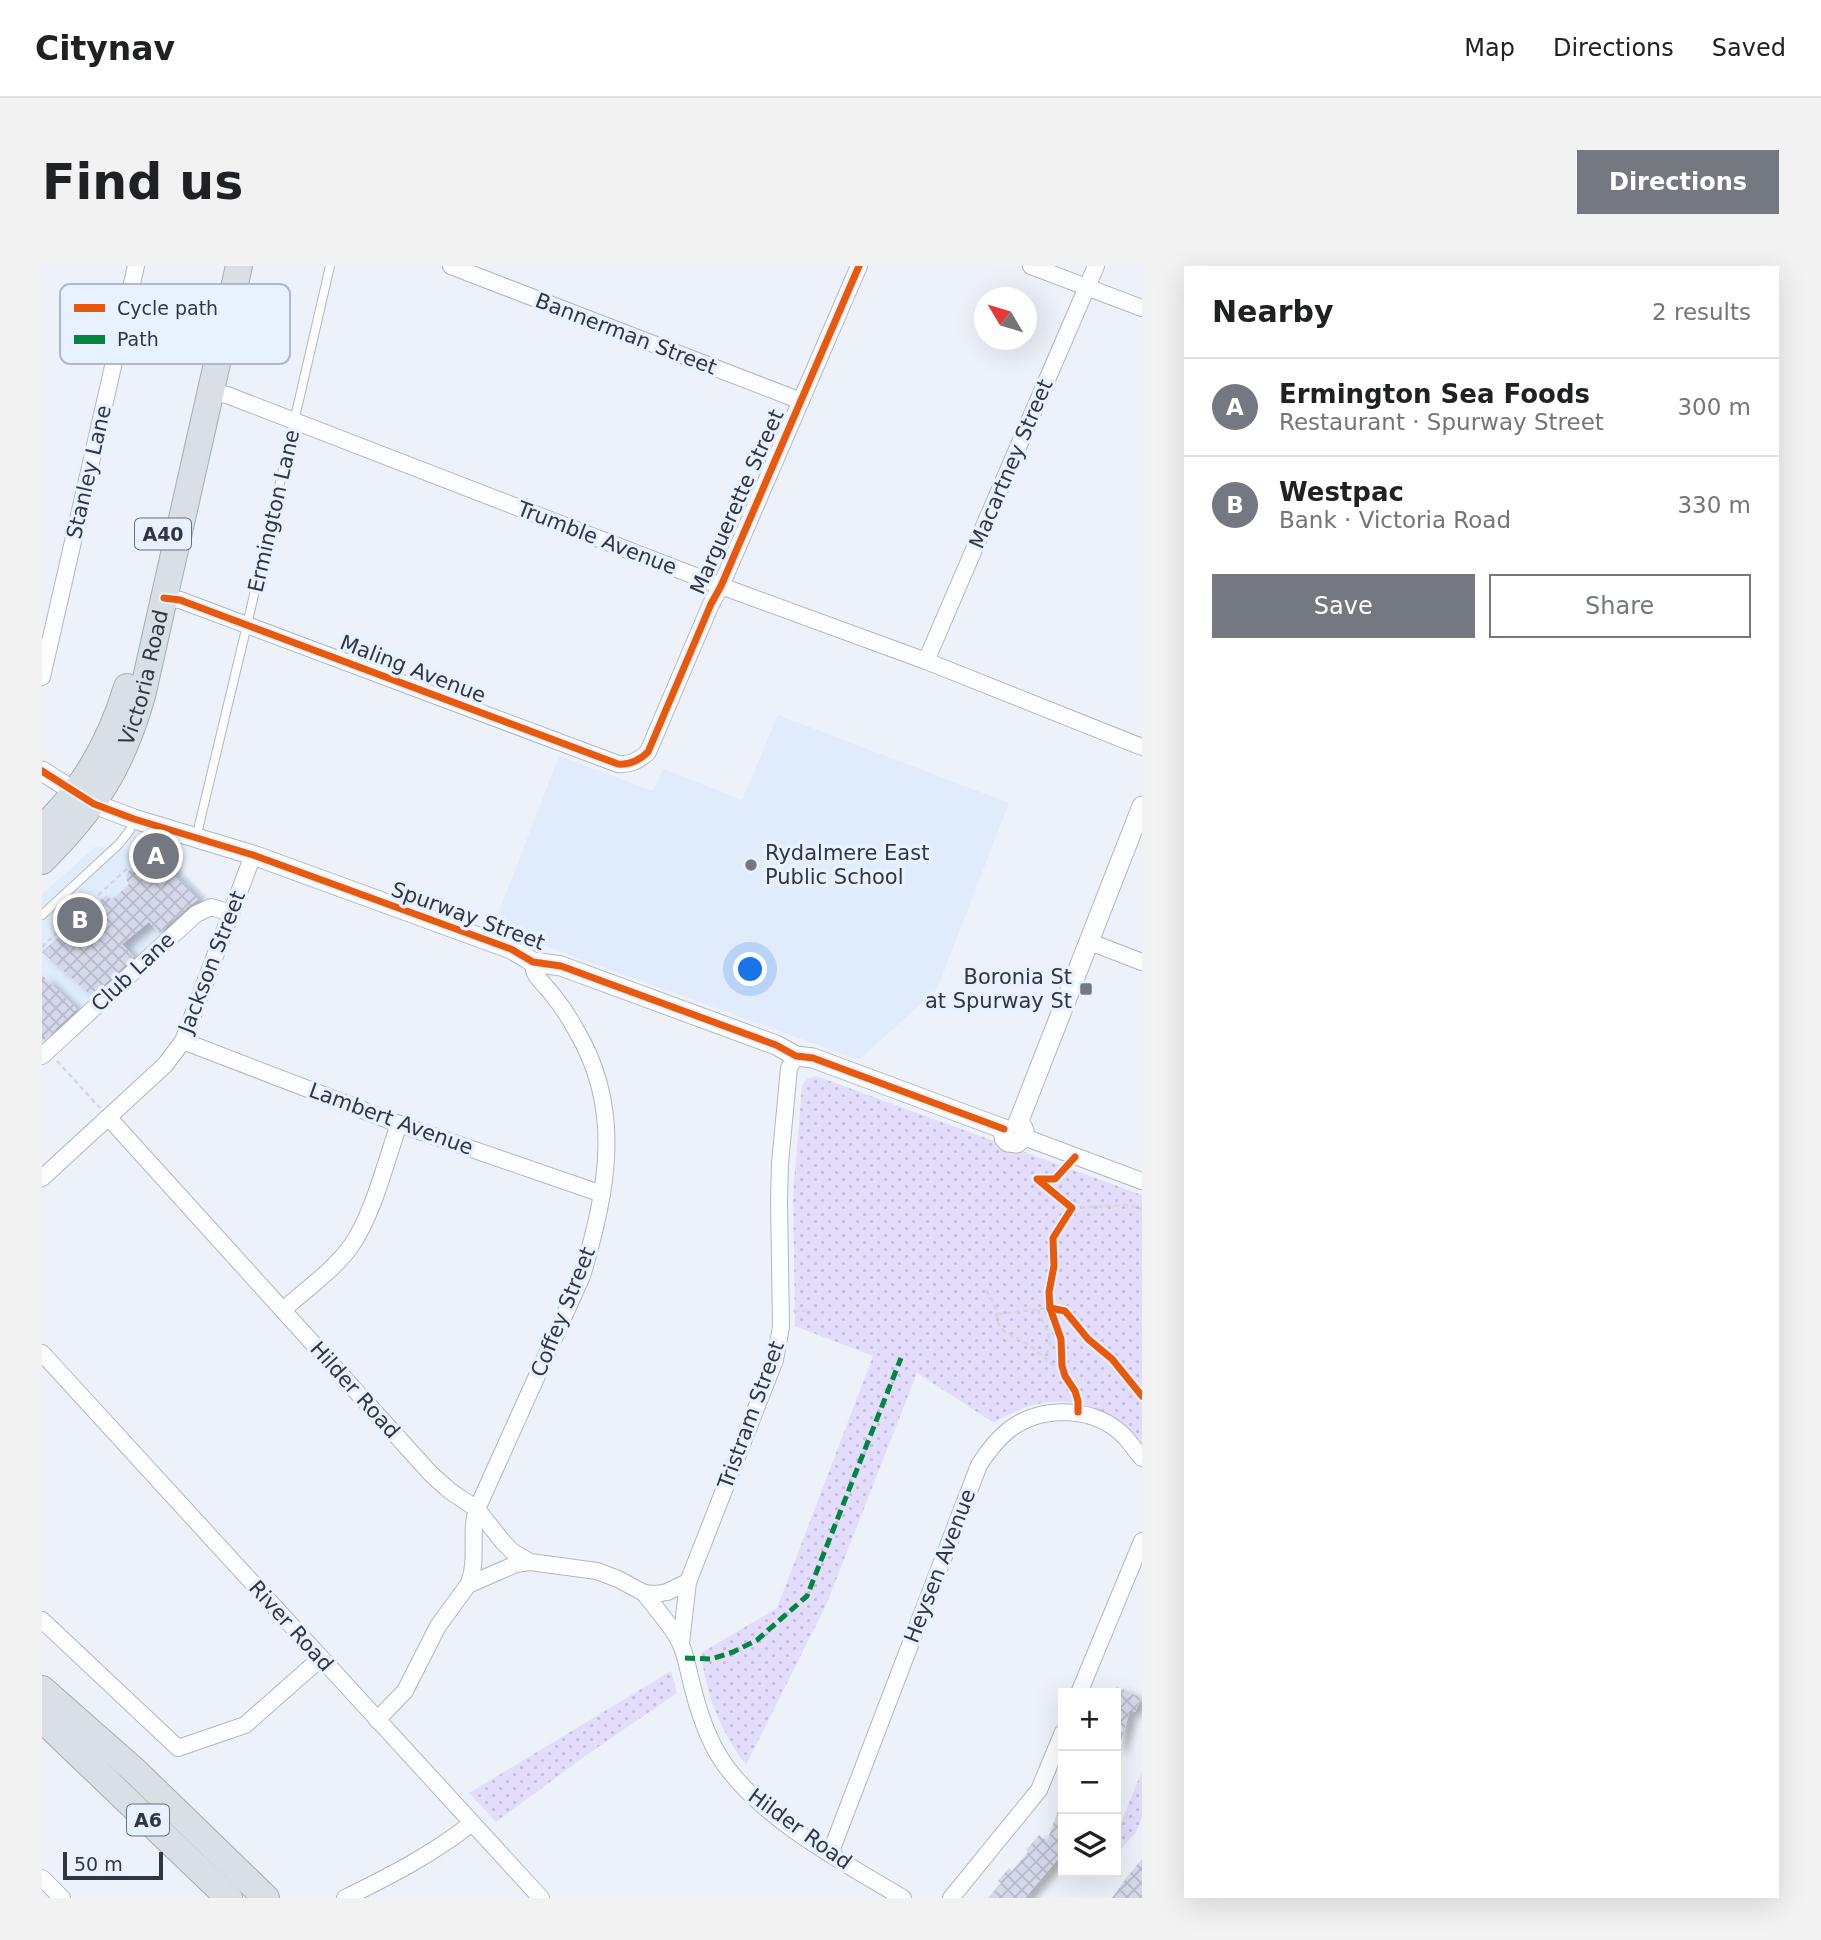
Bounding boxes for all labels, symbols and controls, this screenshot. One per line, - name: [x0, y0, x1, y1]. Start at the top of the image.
- text: Citynav: [35, 29, 175, 68]
- text: Map: [1464, 34, 1515, 62]
- text: Directions: [1553, 34, 1674, 62]
- text: Saved: [1712, 34, 1786, 62]
- button: Directions: [1577, 150, 1779, 214]
- text: Find us: [42, 154, 243, 211]
- legend: [60, 284, 290, 364]
- north arrow: [974, 287, 1037, 350]
- street label: Bannerman Street: [532, 288, 720, 380]
- text: Nearby: [1212, 294, 1334, 329]
- text: Cycle path: [117, 297, 218, 319]
- text: 2 results: [1652, 299, 1751, 325]
- text: Path: [117, 328, 159, 350]
- street label: Macartney Street: [965, 376, 1057, 552]
- text: Ermington Sea Foods: [1279, 379, 1590, 409]
- text: A: [1226, 394, 1244, 420]
- text: 300 m: [1677, 394, 1751, 420]
- street label: Stanley Lane: [62, 403, 116, 541]
- street label: Marguerette Street: [685, 406, 789, 598]
- text: Restaurant · Spurway Street: [1279, 409, 1604, 435]
- street label: Ermington Lane: [244, 427, 304, 595]
- text: Westpac: [1279, 477, 1404, 507]
- text: B: [1226, 492, 1244, 518]
- text: 330 m: [1677, 492, 1751, 518]
- street label: Trumble Avenue: [513, 496, 680, 579]
- text: Bank · Victoria Road: [1279, 507, 1511, 533]
- road number: A40: [135, 518, 191, 550]
- button: Save: [1212, 574, 1475, 638]
- button: Share: [1489, 574, 1751, 638]
- street label: Victoria Road: [114, 607, 173, 749]
- street label: Maling Avenue: [337, 630, 489, 708]
- pin: A: [133, 830, 179, 882]
- place label: Rydalmere East Public School: [765, 841, 929, 889]
- marker: Rydalmere East Public School: [743, 857, 759, 873]
- street label: Spurway Street: [388, 877, 548, 955]
- street label: Jackson Street: [173, 888, 250, 1038]
- pin: B: [57, 894, 103, 946]
- street label: Club Lane: [87, 928, 179, 1016]
- your location: [733, 952, 767, 986]
- place label: Boronia St at Spurway St: [925, 965, 1072, 1013]
- marker: Boronia St at Spurway St: [1078, 981, 1094, 997]
- street label: Lambert Avenue: [306, 1078, 476, 1160]
- street label: Coffey Street: [526, 1244, 600, 1380]
- street label: Hilder Road: [305, 1337, 405, 1443]
- street label: Tristram Street: [713, 1338, 789, 1493]
- street label: Heysen Avenue: [900, 1486, 980, 1646]
- street label: River Road: [244, 1576, 338, 1676]
- map controls: [1058, 1688, 1121, 1877]
- button: +: [1058, 1688, 1121, 1751]
- button: −: [1058, 1751, 1121, 1814]
- street label: Hilder Road: [744, 1784, 856, 1874]
- road number: A6: [127, 1804, 169, 1836]
- button: layers: [1058, 1814, 1121, 1877]
- scale bar: [63, 1849, 163, 1881]
- text: 50 m: [74, 1853, 123, 1875]

